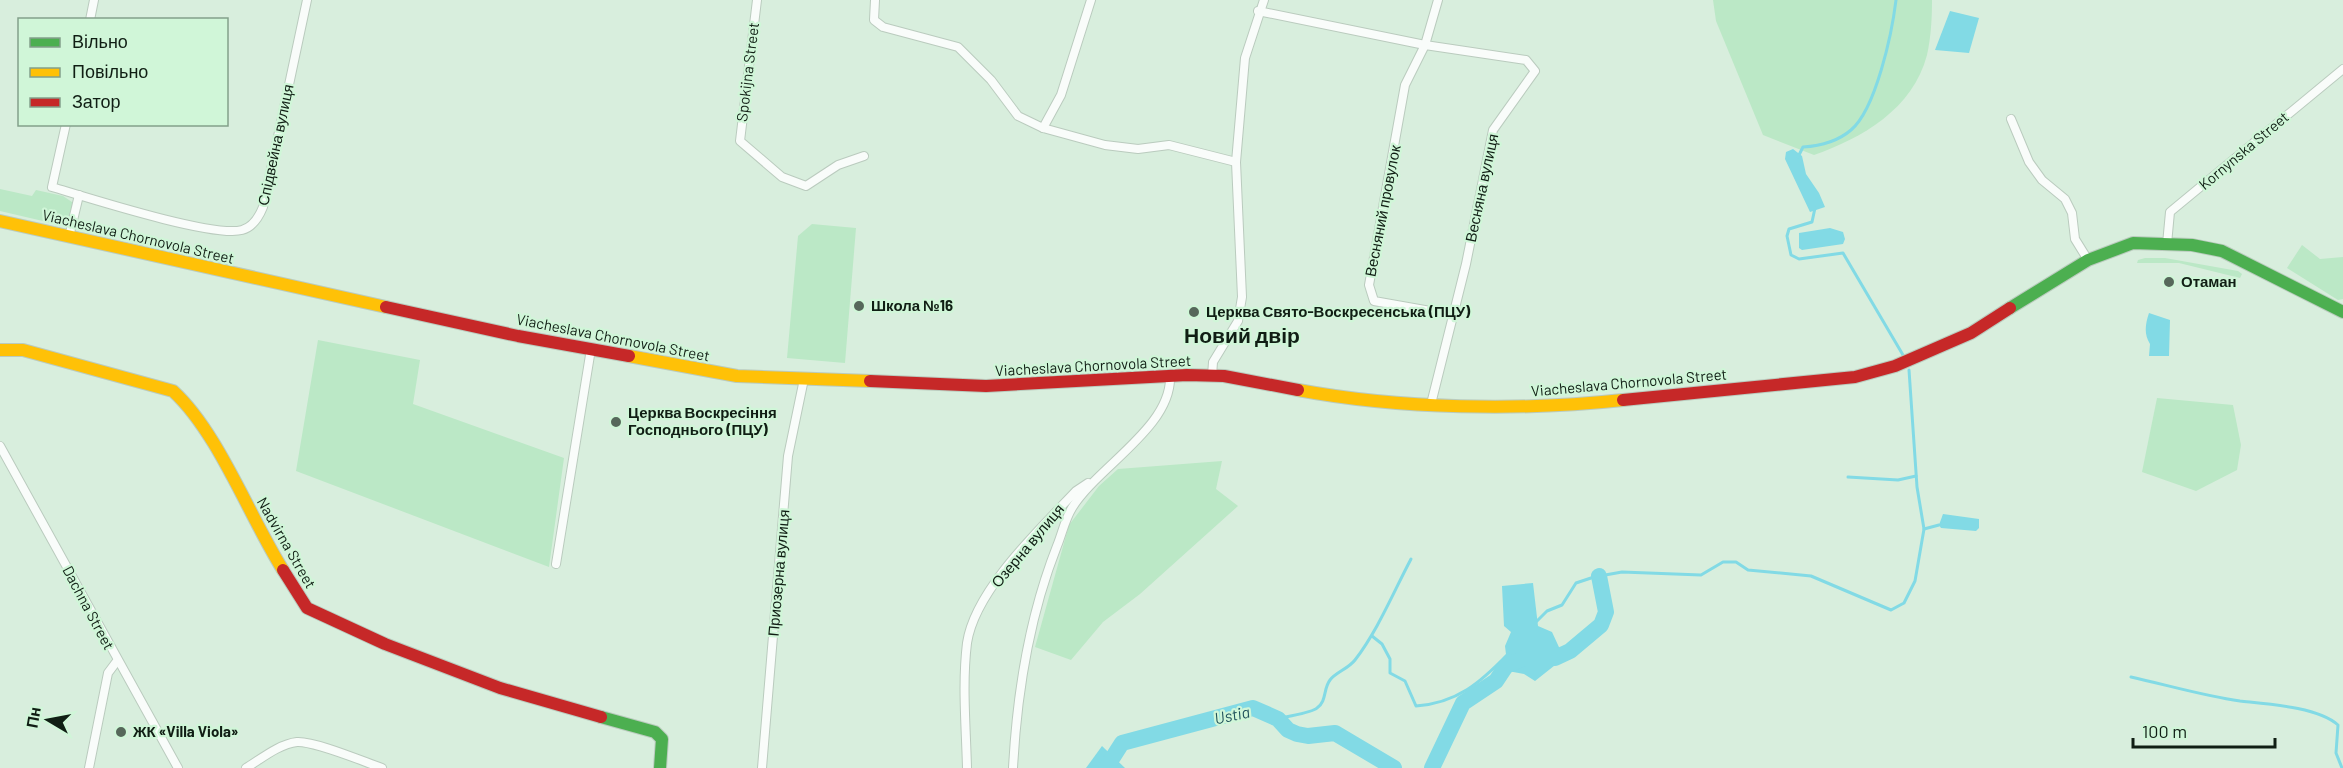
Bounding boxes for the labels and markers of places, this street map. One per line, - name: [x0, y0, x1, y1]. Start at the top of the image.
- place label: Отаман: [2181, 272, 2237, 290]
- marker: Отаман: [2162, 275, 2176, 289]
- place label: Школа №16: [871, 296, 953, 314]
- marker: Школа №16: [852, 299, 866, 313]
- place label: Церква Свято-Воскресенська (ПЦУ): [1206, 302, 1471, 320]
- marker: Церква Свято-Воскресенська (ПЦУ): [1187, 305, 1201, 319]
- place label: Церква Воскресіння Господнього (ПЦУ): [628, 403, 777, 438]
- marker: Церква Воскресіння Господнього (ПЦУ): [609, 415, 623, 429]
- place label: ЖК «Villa Viola»: [132, 722, 238, 740]
- marker: ЖК «Villa Viola»: [114, 725, 128, 739]

